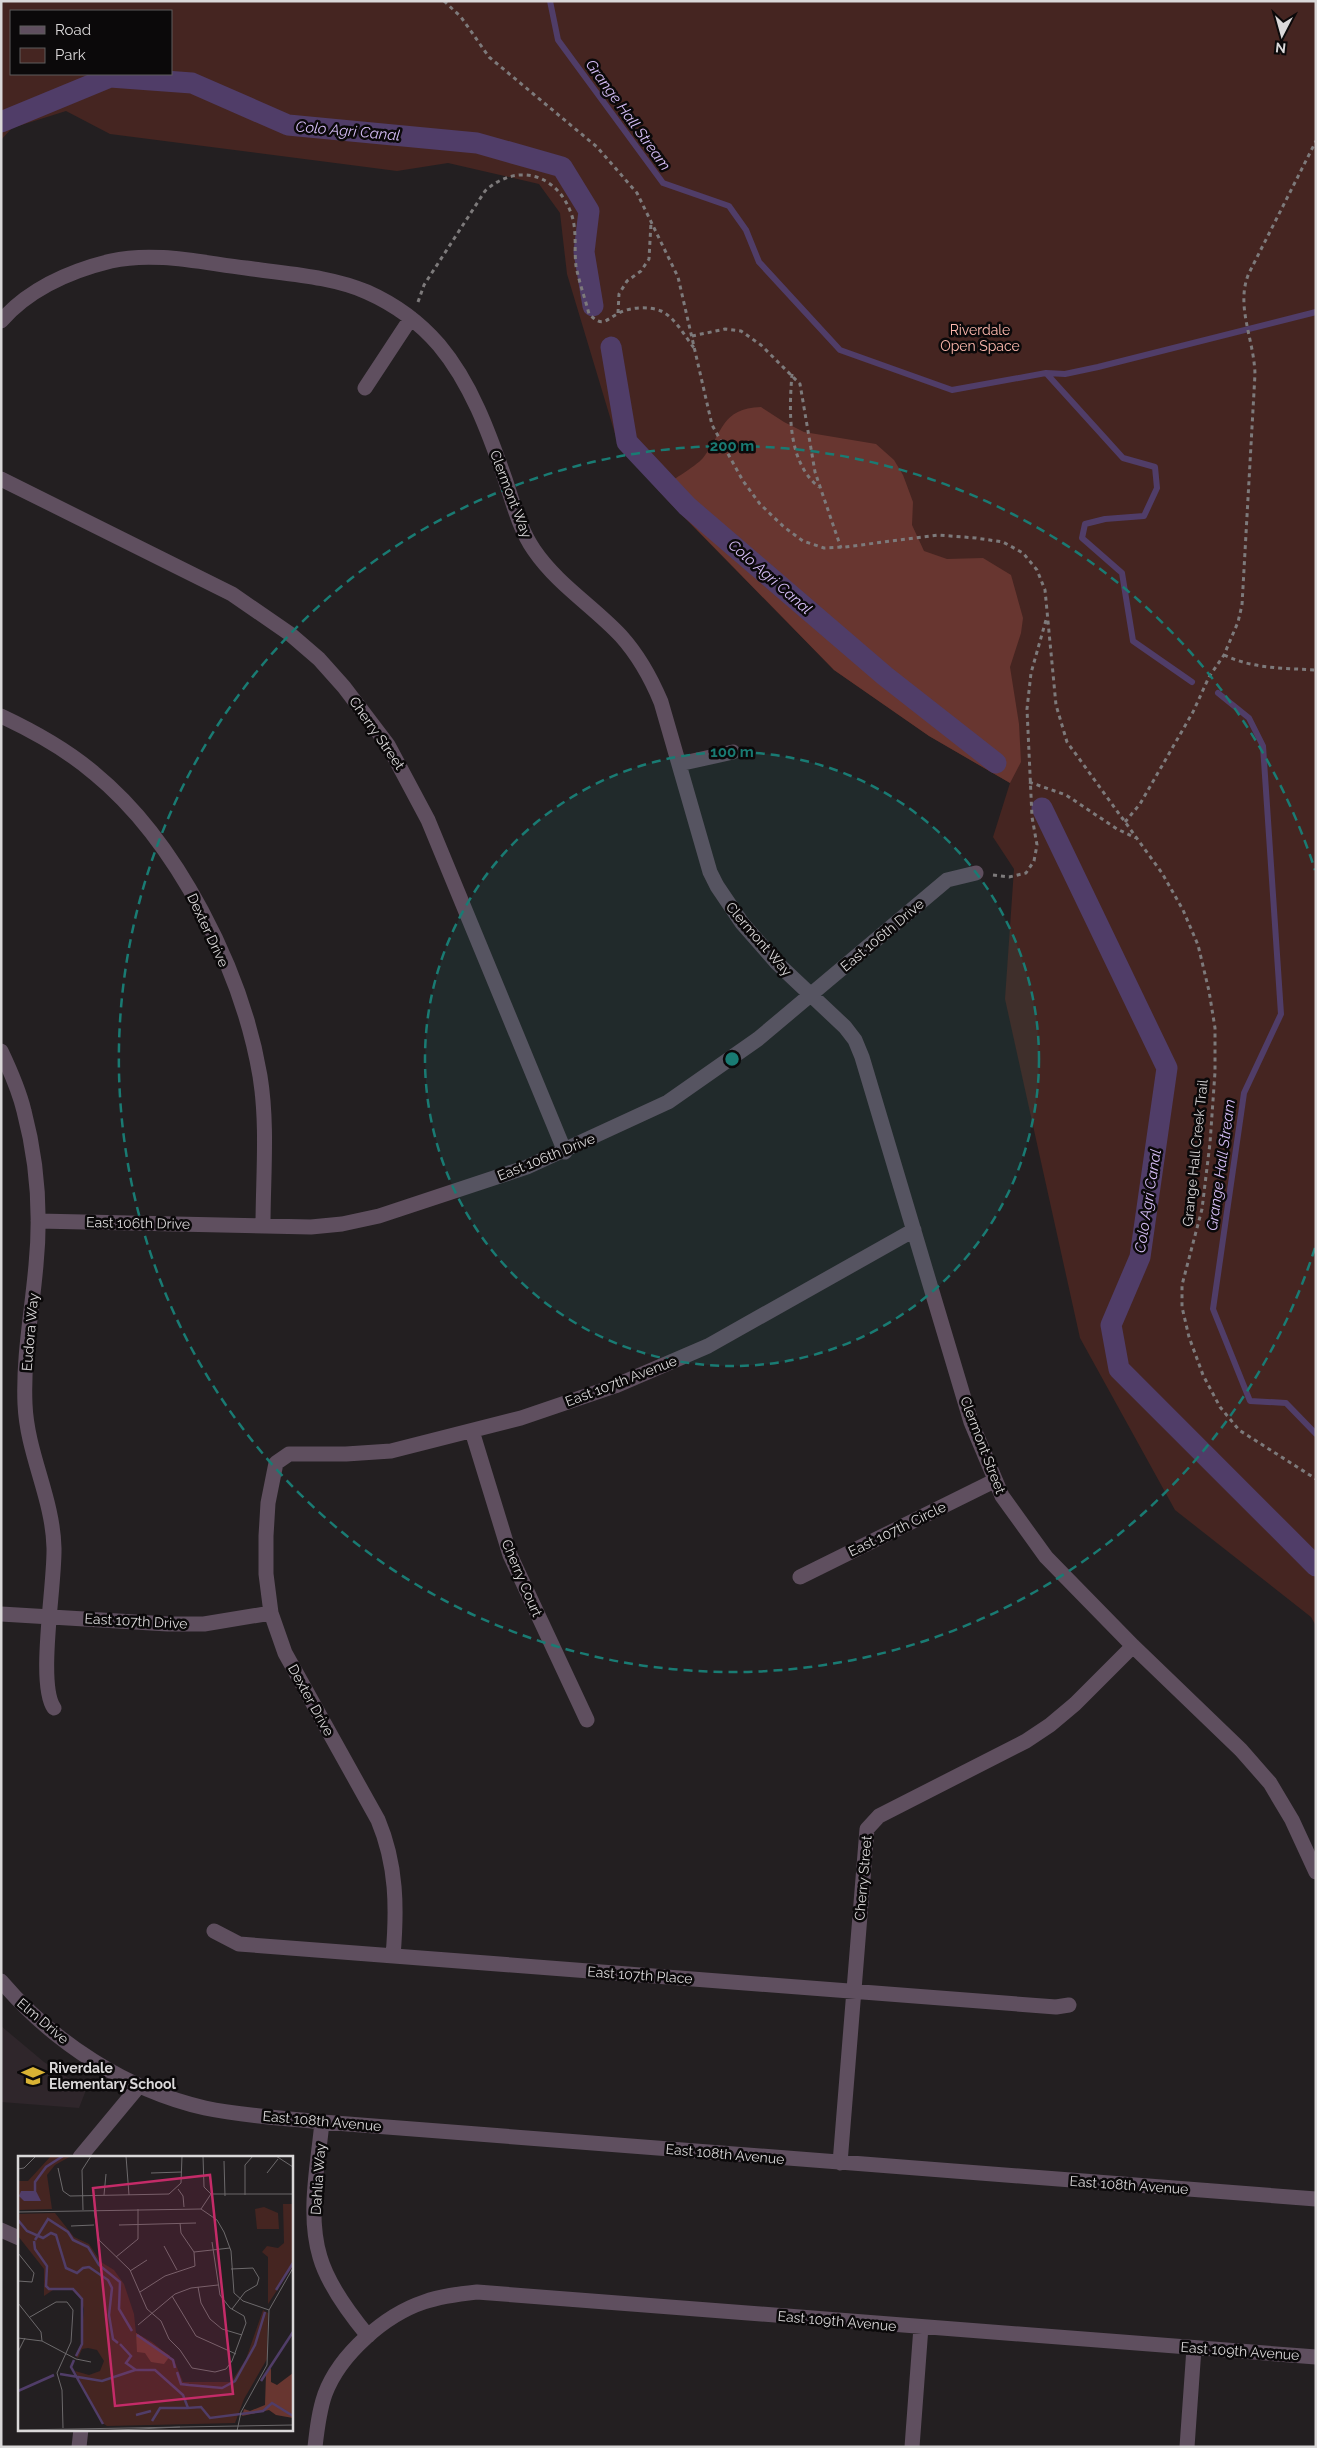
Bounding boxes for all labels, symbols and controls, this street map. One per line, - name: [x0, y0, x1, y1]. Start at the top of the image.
- legend: [10, 10, 172, 75]
- north arrow: [1257, 10, 1307, 60]
- text: Road: [55, 21, 91, 39]
- text: N: [1274, 39, 1287, 56]
- text: Park: [55, 46, 86, 64]
- water label: Grange Hall Stream: [582, 56, 674, 174]
- water label: Colo Agri Canal: [295, 117, 401, 145]
- park label: Riverdale Open Space: [940, 322, 1020, 354]
- text: 200 m: [710, 437, 754, 455]
- street label: Clermont Way: [487, 448, 535, 540]
- water label: Colo Agri Canal: [725, 536, 815, 618]
- street label: Cherry Street: [346, 693, 408, 773]
- text: 100 m: [710, 743, 754, 761]
- street label: Dexter Drive: [184, 891, 232, 969]
- street label: East 106th Drive: [837, 895, 927, 975]
- street label: Clermont Way: [723, 899, 796, 979]
- centre of rings: [723, 1050, 741, 1068]
- street label: Grange Hall Creek Trail: [1179, 1078, 1211, 1227]
- water label: Grange Hall Stream: [1203, 1098, 1239, 1232]
- street label: East 106th Drive: [495, 1130, 597, 1184]
- water label: Colo Agri Canal: [1131, 1148, 1165, 1254]
- street label: East 106th Drive: [86, 1214, 190, 1232]
- street label: Eudora Way: [19, 1292, 41, 1372]
- street label: East 107th Avenue: [563, 1352, 679, 1410]
- street label: Clermont Street: [957, 1394, 1009, 1496]
- street label: East 107th Circle: [846, 1498, 948, 1560]
- street label: Cherry Court: [499, 1537, 546, 1619]
- street label: East 107th Drive: [84, 1610, 188, 1632]
- street label: Dexter Drive: [285, 1661, 337, 1739]
- street label: Cherry Street: [851, 1834, 875, 1921]
- street label: East 107th Place: [587, 1963, 693, 1987]
- street label: Elm Drive: [14, 1995, 72, 2047]
- place label: Riverdale Elementary School: [49, 2060, 177, 2092]
- school or university icon: Riverdale Elementary School: [20, 2063, 46, 2089]
- street label: East 108th Avenue: [262, 2108, 382, 2134]
- street label: East 108th Avenue: [665, 2141, 785, 2167]
- street label: Dahlia Way: [308, 2142, 329, 2216]
- inset map: [18, 2156, 292, 2430]
- street label: East 108th Avenue: [1069, 2173, 1189, 2197]
- street label: East 109th Avenue: [777, 2308, 897, 2334]
- street label: East 109th Avenue: [1180, 2339, 1300, 2363]

